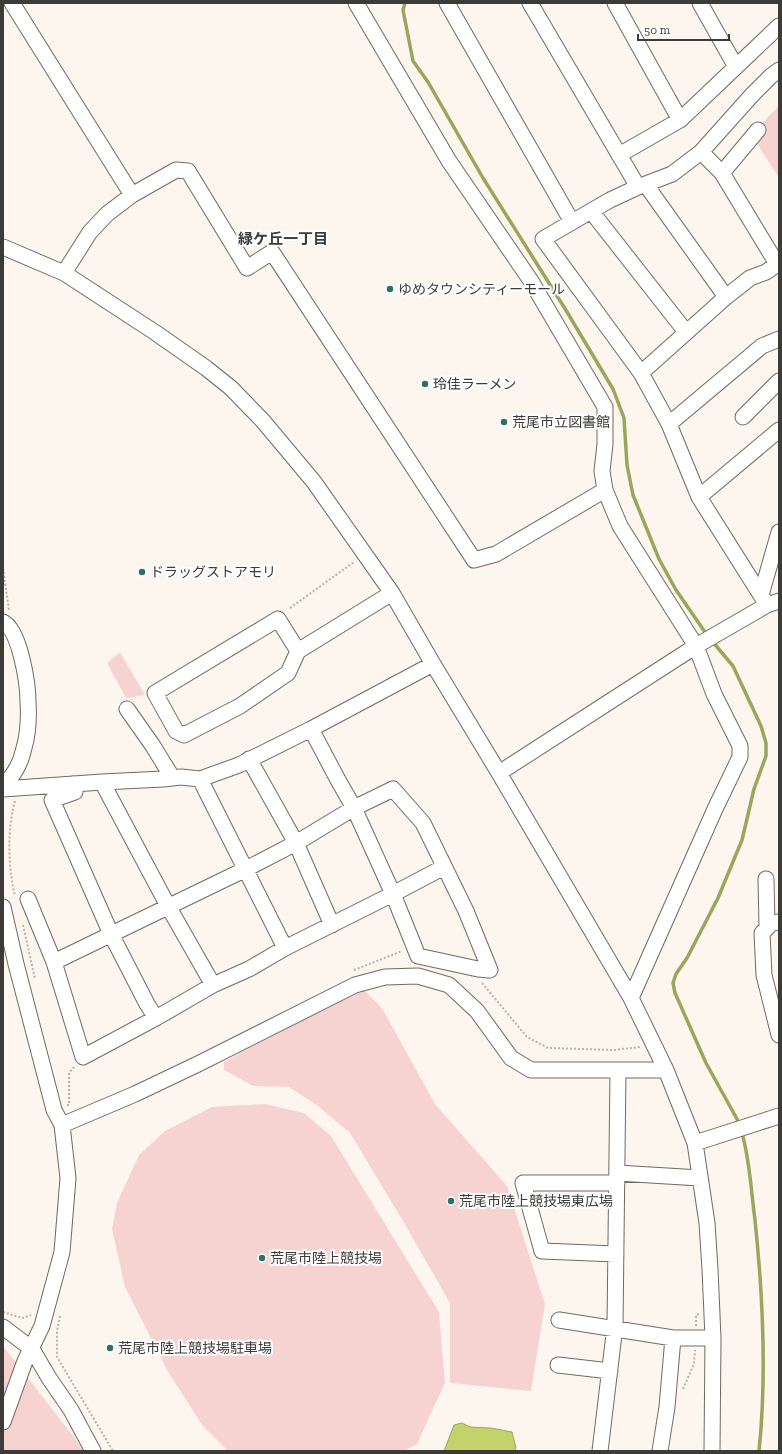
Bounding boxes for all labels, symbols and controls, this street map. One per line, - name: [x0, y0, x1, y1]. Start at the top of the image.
- scale bar: [638, 16, 729, 42]
- text: 50 m: [644, 23, 671, 37]
- district label: 緑ケ丘一丁目: [238, 230, 328, 248]
- place label: ゆめタウンシティーモール: [398, 281, 565, 298]
- marker: ゆめタウンシティーモール: [385, 284, 395, 294]
- place label: 玲佳ラーメン: [433, 376, 516, 393]
- marker: 玲佳ラーメン: [420, 379, 430, 389]
- place label: 荒尾市立図書館: [512, 414, 610, 431]
- marker: 荒尾市立図書館: [499, 417, 509, 427]
- place label: ドラッグストアモリ: [150, 564, 276, 581]
- marker: ドラッグストアモリ: [137, 567, 147, 577]
- place label: 荒尾市陸上競技場東広場: [459, 1193, 613, 1210]
- marker: 荒尾市陸上競技場東広場: [446, 1196, 456, 1206]
- place label: 荒尾市陸上競技場: [270, 1250, 382, 1267]
- marker: 荒尾市陸上競技場: [257, 1253, 267, 1263]
- place label: 荒尾市陸上競技場駐車場: [118, 1340, 272, 1357]
- marker: 荒尾市陸上競技場駐車場: [105, 1343, 115, 1353]

